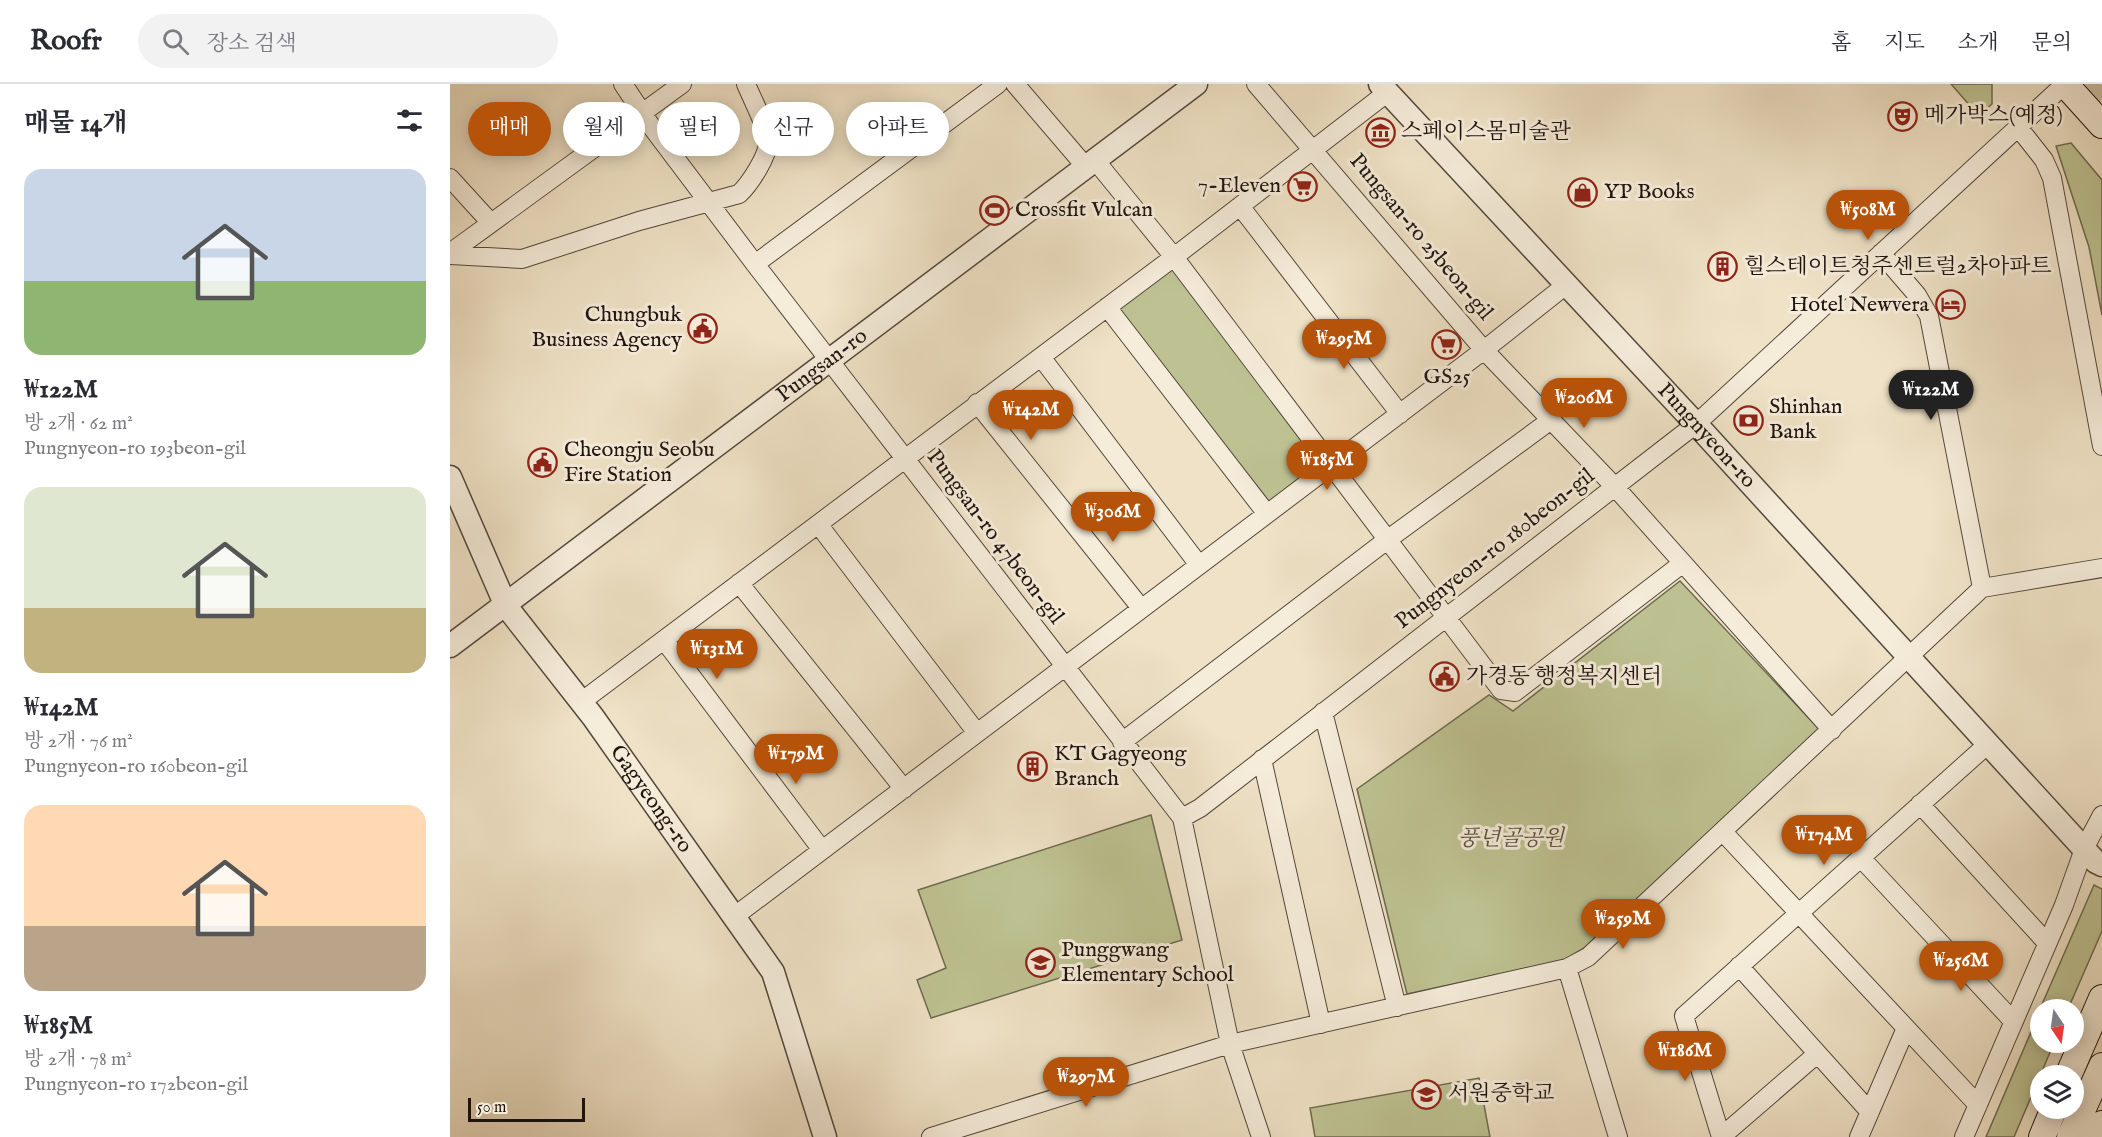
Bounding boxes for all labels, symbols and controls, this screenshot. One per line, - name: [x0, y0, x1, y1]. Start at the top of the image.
- search box: [138, 14, 558, 68]
- text: Roofr: [30, 24, 102, 59]
- icon: search: [159, 25, 192, 58]
- text: 장소 검색: [207, 30, 297, 58]
- text: 홈: [1831, 30, 1851, 57]
- text: 지도: [1884, 30, 1925, 57]
- text: 소개: [1958, 30, 1998, 57]
- text: 문의: [2031, 30, 2072, 57]
- theatre icon: 메가박스(예정): [1887, 100, 1919, 132]
- chip: 매매: [468, 102, 551, 156]
- chip: 월세: [563, 102, 645, 156]
- chip: 필터: [657, 102, 740, 156]
- chip: 신규: [752, 102, 834, 156]
- chip: 아파트: [846, 102, 949, 156]
- place label: 메가박스(예정): [1924, 102, 2063, 130]
- icon: filters: [393, 104, 426, 137]
- text: 매물 14개: [24, 107, 127, 140]
- museum icon: 스페이스몸미술관: [1364, 116, 1396, 148]
- place label: 스페이스몸미술관: [1401, 118, 1572, 146]
- street label: Pungsan-ro 25beon-gil: [1343, 148, 1499, 326]
- supermarket icon: 7-Eleven: [1286, 170, 1318, 202]
- place label: 7-Eleven: [1198, 172, 1281, 200]
- shop icon: YP Books: [1567, 176, 1599, 208]
- place label: YP Books: [1604, 178, 1695, 206]
- pin: ₩508M: [1826, 190, 1910, 241]
- sports icon: Crossfit Vulcan: [978, 194, 1010, 226]
- place label: Crossfit Vulcan: [1015, 196, 1153, 224]
- text: ₩508M: [1840, 197, 1896, 222]
- icon: home: [171, 208, 279, 316]
- building icon: 힐스테이트청주센트럴2차아파트: [1707, 251, 1739, 283]
- place label: 힐스테이트청주센트럴2차아파트: [1744, 253, 2052, 281]
- hotel icon: Hotel Newvera: [1934, 289, 1966, 321]
- place label: Hotel Newvera: [1790, 291, 1929, 319]
- place label: Chungbuk Business Agency: [531, 301, 682, 354]
- public building icon: Chungbuk Business Agency: [687, 312, 719, 344]
- pin: ₩295M: [1302, 319, 1386, 370]
- street label: Pungsan-ro: [771, 322, 873, 409]
- text: ₩295M: [1316, 326, 1372, 351]
- supermarket icon: GS25: [1431, 329, 1463, 361]
- place label: GS25: [1424, 363, 1471, 391]
- pin: ₩122M: [1889, 370, 1973, 421]
- text: ₩122M: [24, 373, 98, 406]
- street label: Pungnyeon-ro: [1651, 377, 1762, 495]
- text: ₩122M: [1903, 377, 1959, 402]
- pin: ₩206M: [1542, 378, 1626, 429]
- text: ₩206M: [1555, 385, 1613, 410]
- pin: ₩142M: [989, 390, 1073, 441]
- place label: Shinhan Bank: [1769, 393, 1843, 446]
- text: ₩142M: [1002, 397, 1060, 422]
- bank icon: Shinhan Bank: [1732, 404, 1764, 436]
- text: 방 2개 · 62 m²: [24, 411, 133, 436]
- text: Pungnyeon-ro 193beon-gil: [24, 436, 246, 461]
- place label: Cheongju Seobu Fire Station: [564, 436, 715, 489]
- pin: ₩185M: [1285, 440, 1369, 491]
- street label: Pungsan-ro 47beon-gil: [920, 444, 1070, 630]
- public building icon: Cheongju Seobu Fire Station: [527, 447, 559, 479]
- text: ₩185M: [1300, 447, 1354, 472]
- street label: Pungnyeon-ro 180beon-gil: [1390, 462, 1600, 636]
- pin: ₩306M: [1071, 492, 1155, 543]
- text: ₩306M: [1085, 499, 1141, 524]
- icon: home: [171, 526, 279, 634]
- pin: ₩131M: [675, 629, 759, 680]
- text: ₩131M: [691, 636, 743, 661]
- public building icon: 가경동 행정복지센터: [1429, 661, 1461, 693]
- place label: 가경동 행정복지센터: [1466, 663, 1662, 691]
- text: ₩142M: [24, 691, 98, 724]
- text: 방 2개 · 76 m²: [24, 729, 133, 754]
- pin: ₩179M: [754, 734, 838, 785]
- street label: Gagyeong-ro: [603, 739, 699, 859]
- place label: KT Gagyeong Branch: [1054, 740, 1187, 793]
- text: ₩179M: [768, 741, 824, 766]
- building icon: KT Gagyeong Branch: [1017, 751, 1049, 783]
- text: Pungnyeon-ro 160beon-gil: [24, 754, 248, 779]
- pin: ₩174M: [1782, 815, 1866, 866]
- text: ₩174M: [1795, 822, 1853, 847]
- park label: 풍년골공원: [1458, 825, 1566, 853]
- icon: home: [171, 844, 279, 952]
- pin: ₩259M: [1581, 899, 1665, 950]
- text: ₩259M: [1595, 906, 1651, 931]
- place label: Punggwang Elementary School: [1061, 936, 1234, 989]
- pin: ₩256M: [1919, 941, 2003, 992]
- school or university icon: Punggwang Elementary School: [1024, 947, 1056, 979]
- text: ₩256M: [1933, 948, 1989, 973]
- north arrow: [2030, 999, 2084, 1053]
- map controls: [2030, 999, 2084, 1119]
- text: ₩185M: [24, 1009, 93, 1042]
- pin: ₩186M: [1643, 1031, 1727, 1082]
- text: ₩186M: [1658, 1038, 1712, 1063]
- text: 방 2개 · 78 m²: [24, 1047, 132, 1072]
- pin: ₩297M: [1044, 1057, 1128, 1108]
- text: ₩297M: [1057, 1064, 1115, 1089]
- button: layers: [2030, 1065, 2084, 1119]
- text: Pungnyeon-ro 172beon-gil: [24, 1072, 248, 1097]
- school or university icon: 서원중학교: [1411, 1078, 1443, 1110]
- place label: 서원중학교: [1448, 1080, 1554, 1108]
- scale bar: [468, 1095, 585, 1122]
- text: 50 m: [477, 1098, 506, 1118]

